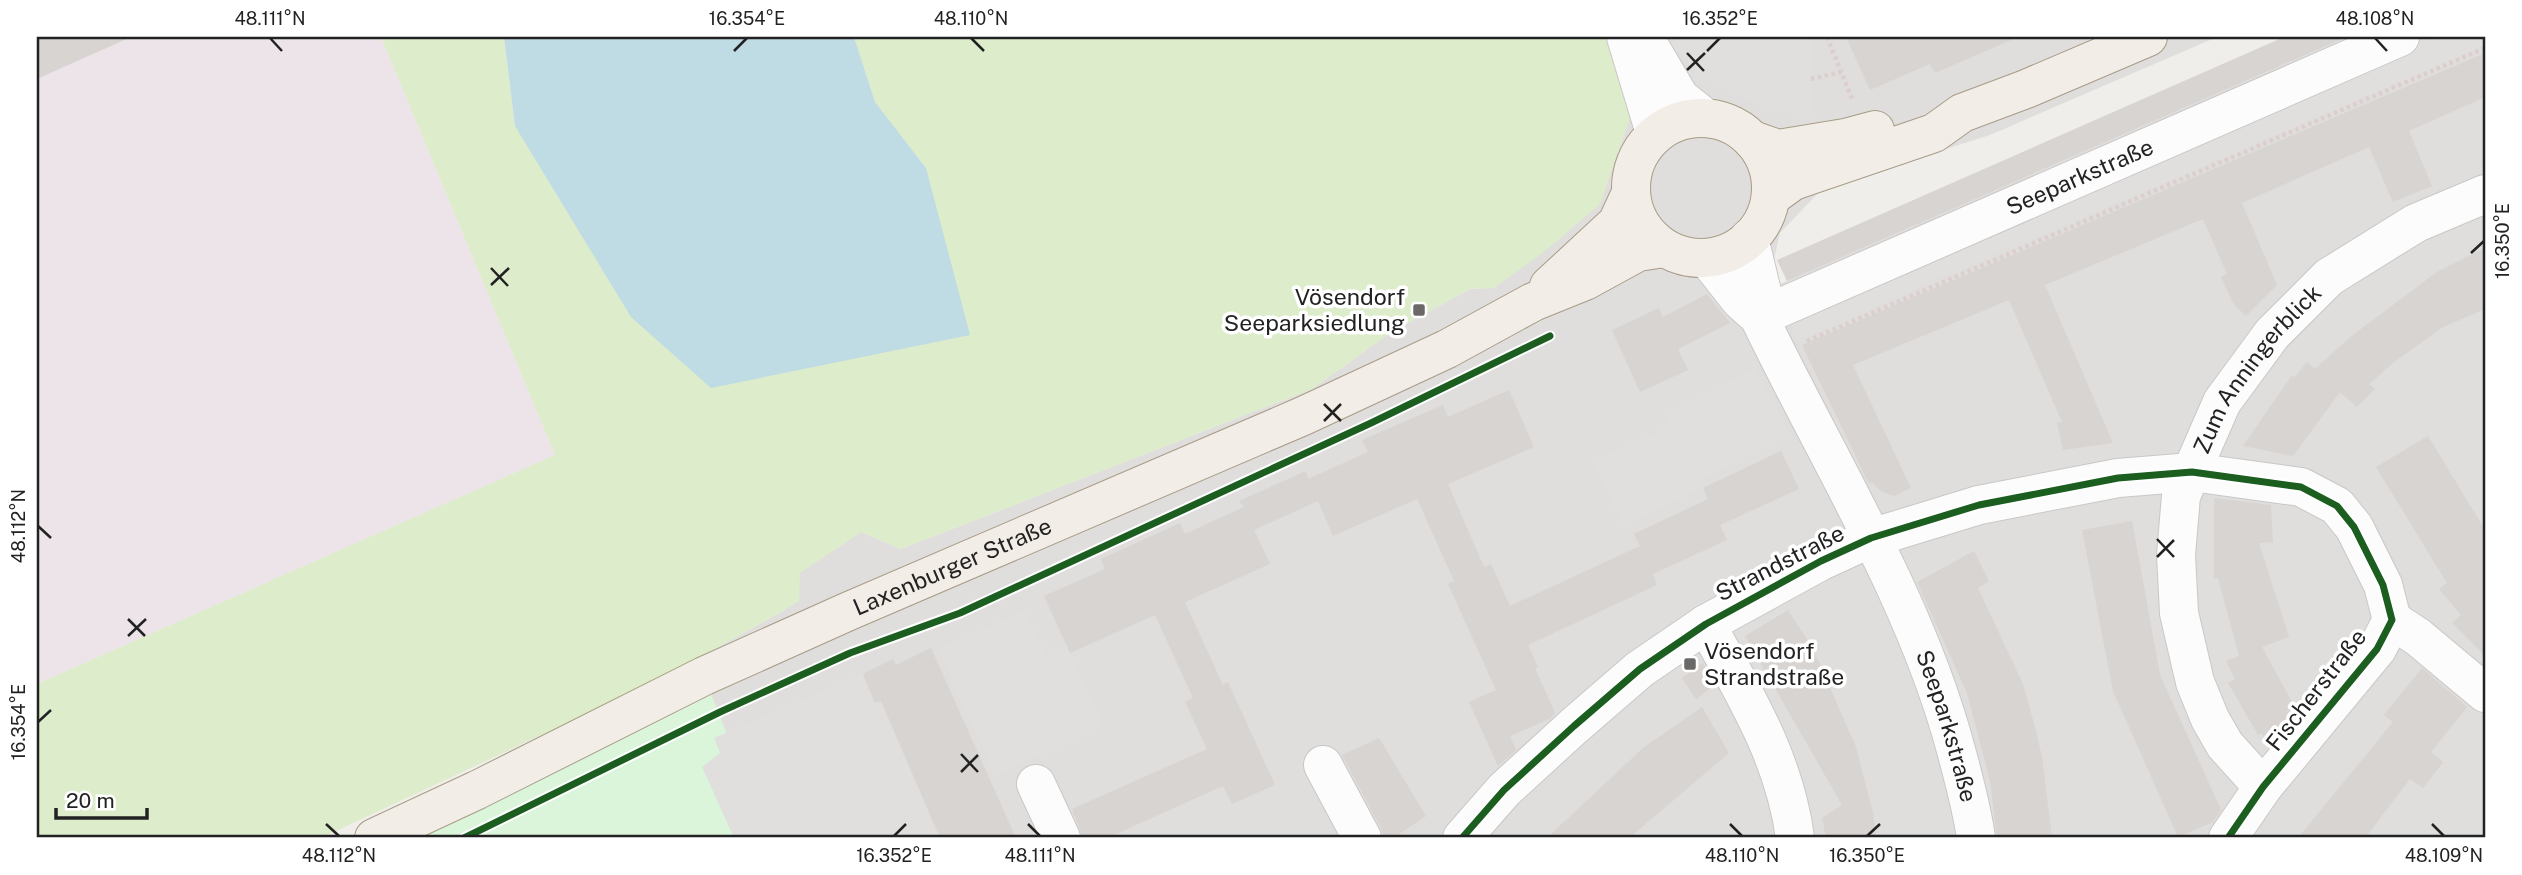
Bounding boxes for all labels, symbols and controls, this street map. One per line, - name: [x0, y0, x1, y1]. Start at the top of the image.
- text: 48.111°N: [235, 8, 305, 29]
- text: 16.354°E: [709, 8, 785, 29]
- text: 48.110°N: [934, 8, 1008, 29]
- text: 16.352°E: [1682, 8, 1758, 29]
- text: 48.108°N: [2336, 8, 2414, 29]
- street label: Seeparkstraße: [2002, 133, 2157, 220]
- text: 16.350°E: [2492, 203, 2513, 279]
- street label: Zum Anningerblick: [2187, 279, 2326, 457]
- place label: Vösendorf Seeparksiedlung: [1224, 283, 1405, 336]
- marker: Vösendorf Seeparksiedlung: [1411, 302, 1427, 318]
- text: 48.112°N: [8, 489, 29, 563]
- street label: Laxenburger Straße: [849, 512, 1056, 621]
- street label: Strandstraße: [1711, 519, 1848, 606]
- street label: Fischerstraße: [2260, 624, 2371, 756]
- place label: Vösendorf Strandstraße: [1704, 637, 1844, 690]
- street label: Seeparkstraße: [1911, 646, 1983, 805]
- marker: Vösendorf Strandstraße: [1682, 656, 1698, 672]
- text: 16.354°E: [8, 684, 29, 760]
- scale bar: [56, 777, 147, 821]
- text: 20 m: [66, 788, 115, 813]
- text: 48.112°N: [302, 845, 376, 866]
- text: 16.352°E: [856, 845, 932, 866]
- text: 48.111°N: [1005, 845, 1075, 866]
- text: 48.110°N: [1705, 845, 1779, 866]
- text: 16.350°E: [1829, 845, 1905, 866]
- text: 48.109°N: [2405, 845, 2483, 866]

